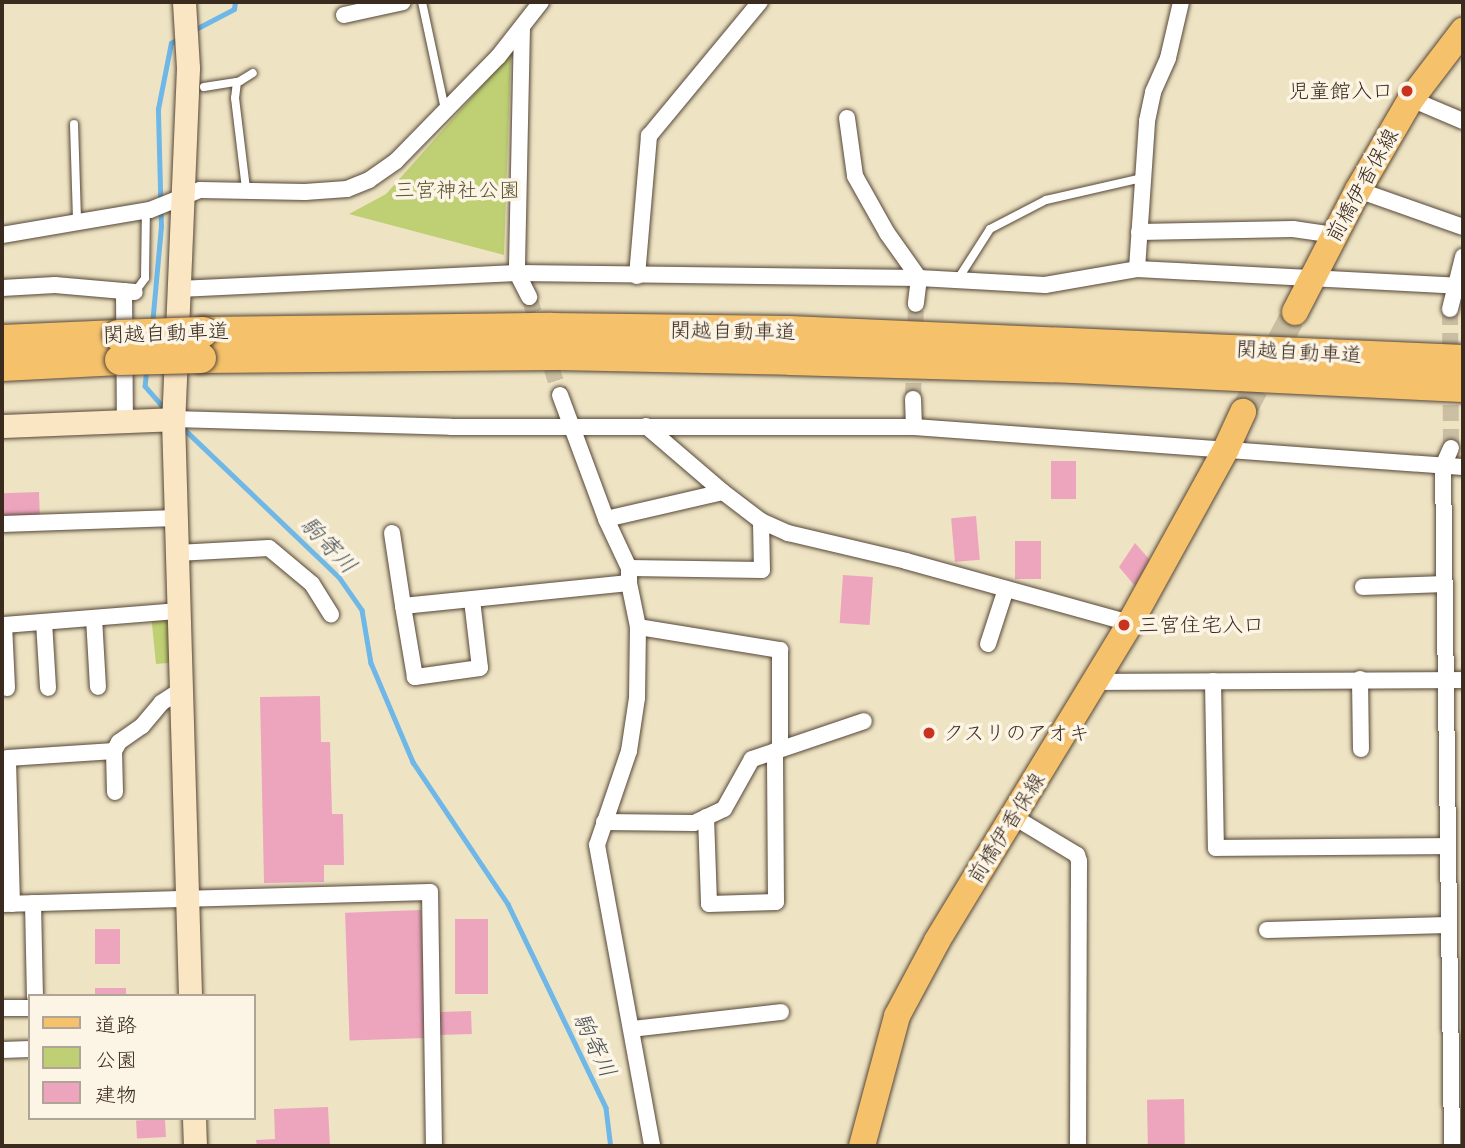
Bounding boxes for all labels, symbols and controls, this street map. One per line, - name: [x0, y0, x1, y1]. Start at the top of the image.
- place label: 児童館入口: [1288, 78, 1393, 104]
- marker: 児童館入口: [1399, 83, 1415, 99]
- street label: 前橋伊香保線: [1320, 124, 1404, 246]
- park label: 三宮神社公園: [394, 177, 520, 203]
- street label: 関越自動車道: [670, 317, 796, 345]
- street label: 関越自動車道: [103, 318, 229, 348]
- street label: 関越自動車道: [1235, 336, 1363, 368]
- water label: 駒寄川: [295, 511, 363, 579]
- place label: 三宮住宅入口: [1138, 612, 1264, 638]
- marker: 三宮住宅入口: [1116, 617, 1132, 633]
- place label: クスリのアオキ: [943, 720, 1090, 746]
- marker: クスリのアオキ: [921, 725, 937, 741]
- street label: 前橋伊香保線: [962, 768, 1050, 888]
- legend: [28, 994, 256, 1120]
- water label: 駒寄川: [567, 1008, 623, 1082]
- text: 道路: [95, 1012, 137, 1037]
- text: 公園: [95, 1047, 137, 1072]
- text: 建物: [95, 1082, 137, 1107]

